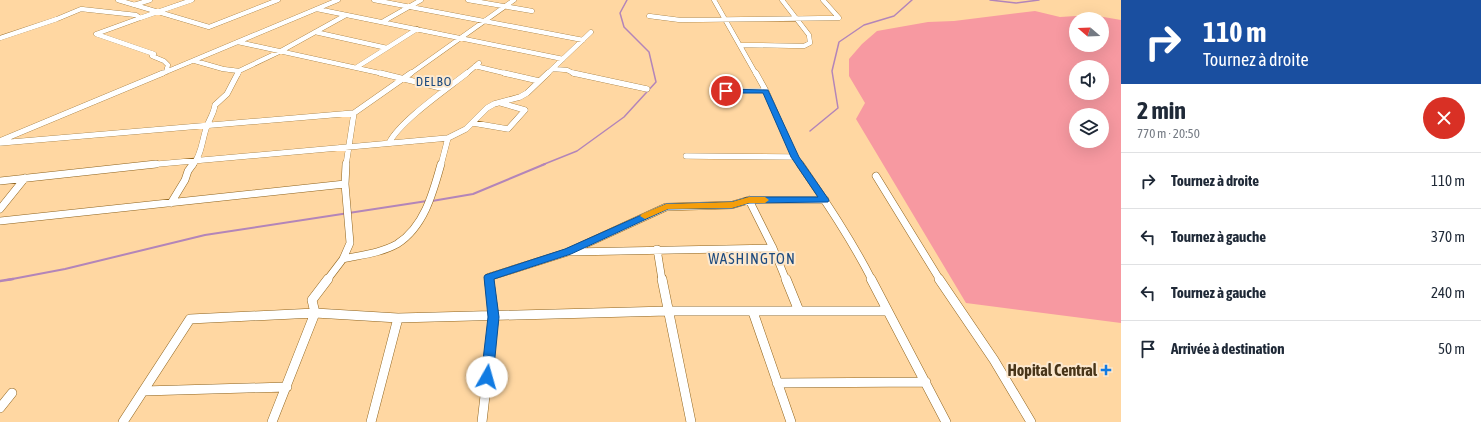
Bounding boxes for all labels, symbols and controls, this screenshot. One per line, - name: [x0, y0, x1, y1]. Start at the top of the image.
- north arrow: [1069, 12, 1109, 52]
- map controls: [1069, 12, 1109, 148]
- icon: right: [1137, 16, 1189, 68]
- text: 110 m: [1203, 16, 1266, 48]
- text: Tournez à droite: [1203, 49, 1309, 70]
- button: sound: [1069, 60, 1109, 100]
- district label: DELBO: [416, 74, 452, 89]
- pin: [709, 74, 743, 108]
- icon: arrive: [715, 80, 737, 102]
- text: 2 min: [1137, 97, 1186, 124]
- button: close: [1423, 97, 1465, 139]
- button: layers: [1069, 108, 1109, 148]
- text: 770 m · 20:50: [1137, 126, 1200, 141]
- icon: right: [1137, 170, 1159, 192]
- text: Tournez à droite: [1171, 172, 1259, 189]
- text: 110 m: [1431, 172, 1465, 189]
- icon: left: [1137, 226, 1159, 248]
- text: Tournez à gauche: [1171, 228, 1266, 245]
- text: 370 m: [1431, 228, 1465, 245]
- district label: WASHINGTON: [708, 250, 796, 267]
- icon: left: [1137, 282, 1159, 304]
- text: Tournez à gauche: [1171, 284, 1266, 301]
- text: 240 m: [1431, 284, 1465, 301]
- icon: arrive: [1137, 338, 1159, 360]
- text: Arrivée à destination: [1171, 340, 1285, 357]
- text: 50 m: [1438, 340, 1465, 357]
- position arrow: [466, 356, 508, 398]
- place label: Hopital Central: [1008, 361, 1098, 379]
- marker: Hopital Central: [1100, 364, 1112, 376]

